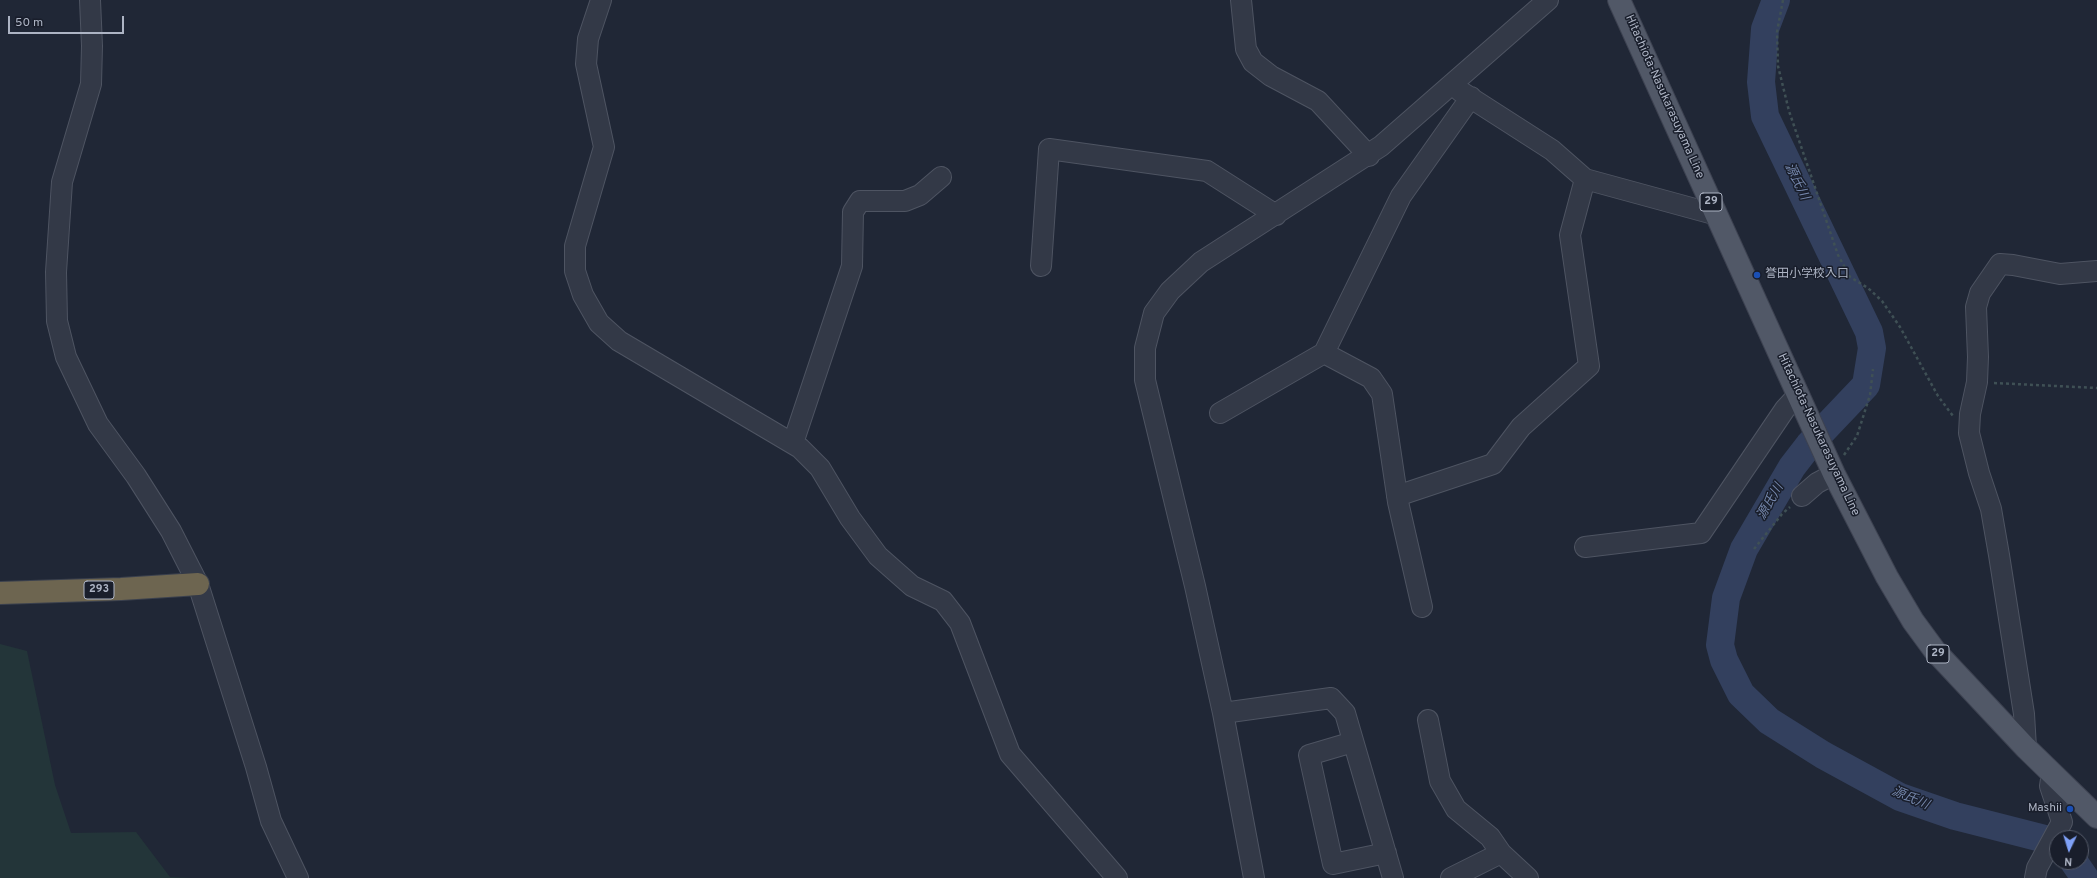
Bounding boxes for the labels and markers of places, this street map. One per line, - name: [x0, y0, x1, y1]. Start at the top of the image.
- place label: 誉田小学校入口: [1765, 268, 1849, 282]
- marker: 誉田小学校入口: [1752, 270, 1762, 280]
- place label: Mashii: [2028, 802, 2062, 816]
- marker: Mashii: [2065, 804, 2075, 814]

